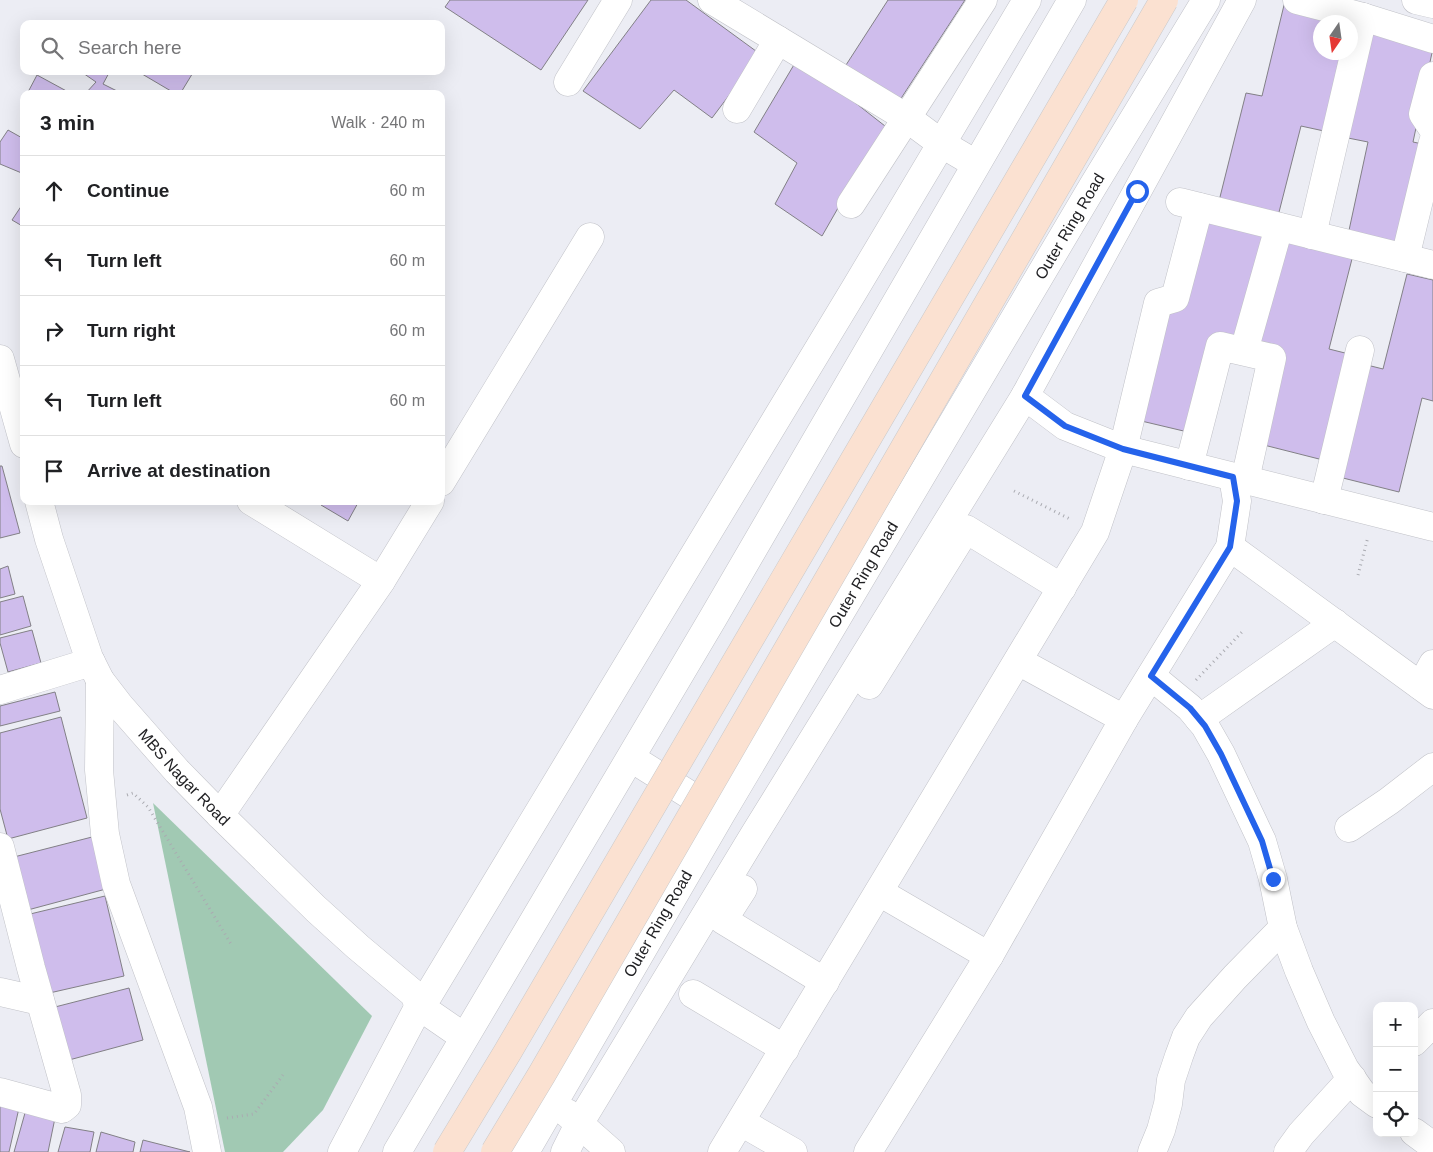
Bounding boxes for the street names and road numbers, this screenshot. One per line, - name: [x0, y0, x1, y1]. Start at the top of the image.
- street label: Outer Ring Road: [1031, 170, 1107, 282]
- street label: Outer Ring Road: [825, 519, 901, 631]
- street label: MBS Nagar Road: [135, 725, 233, 828]
- street label: Outer Ring Road: [620, 867, 695, 980]

